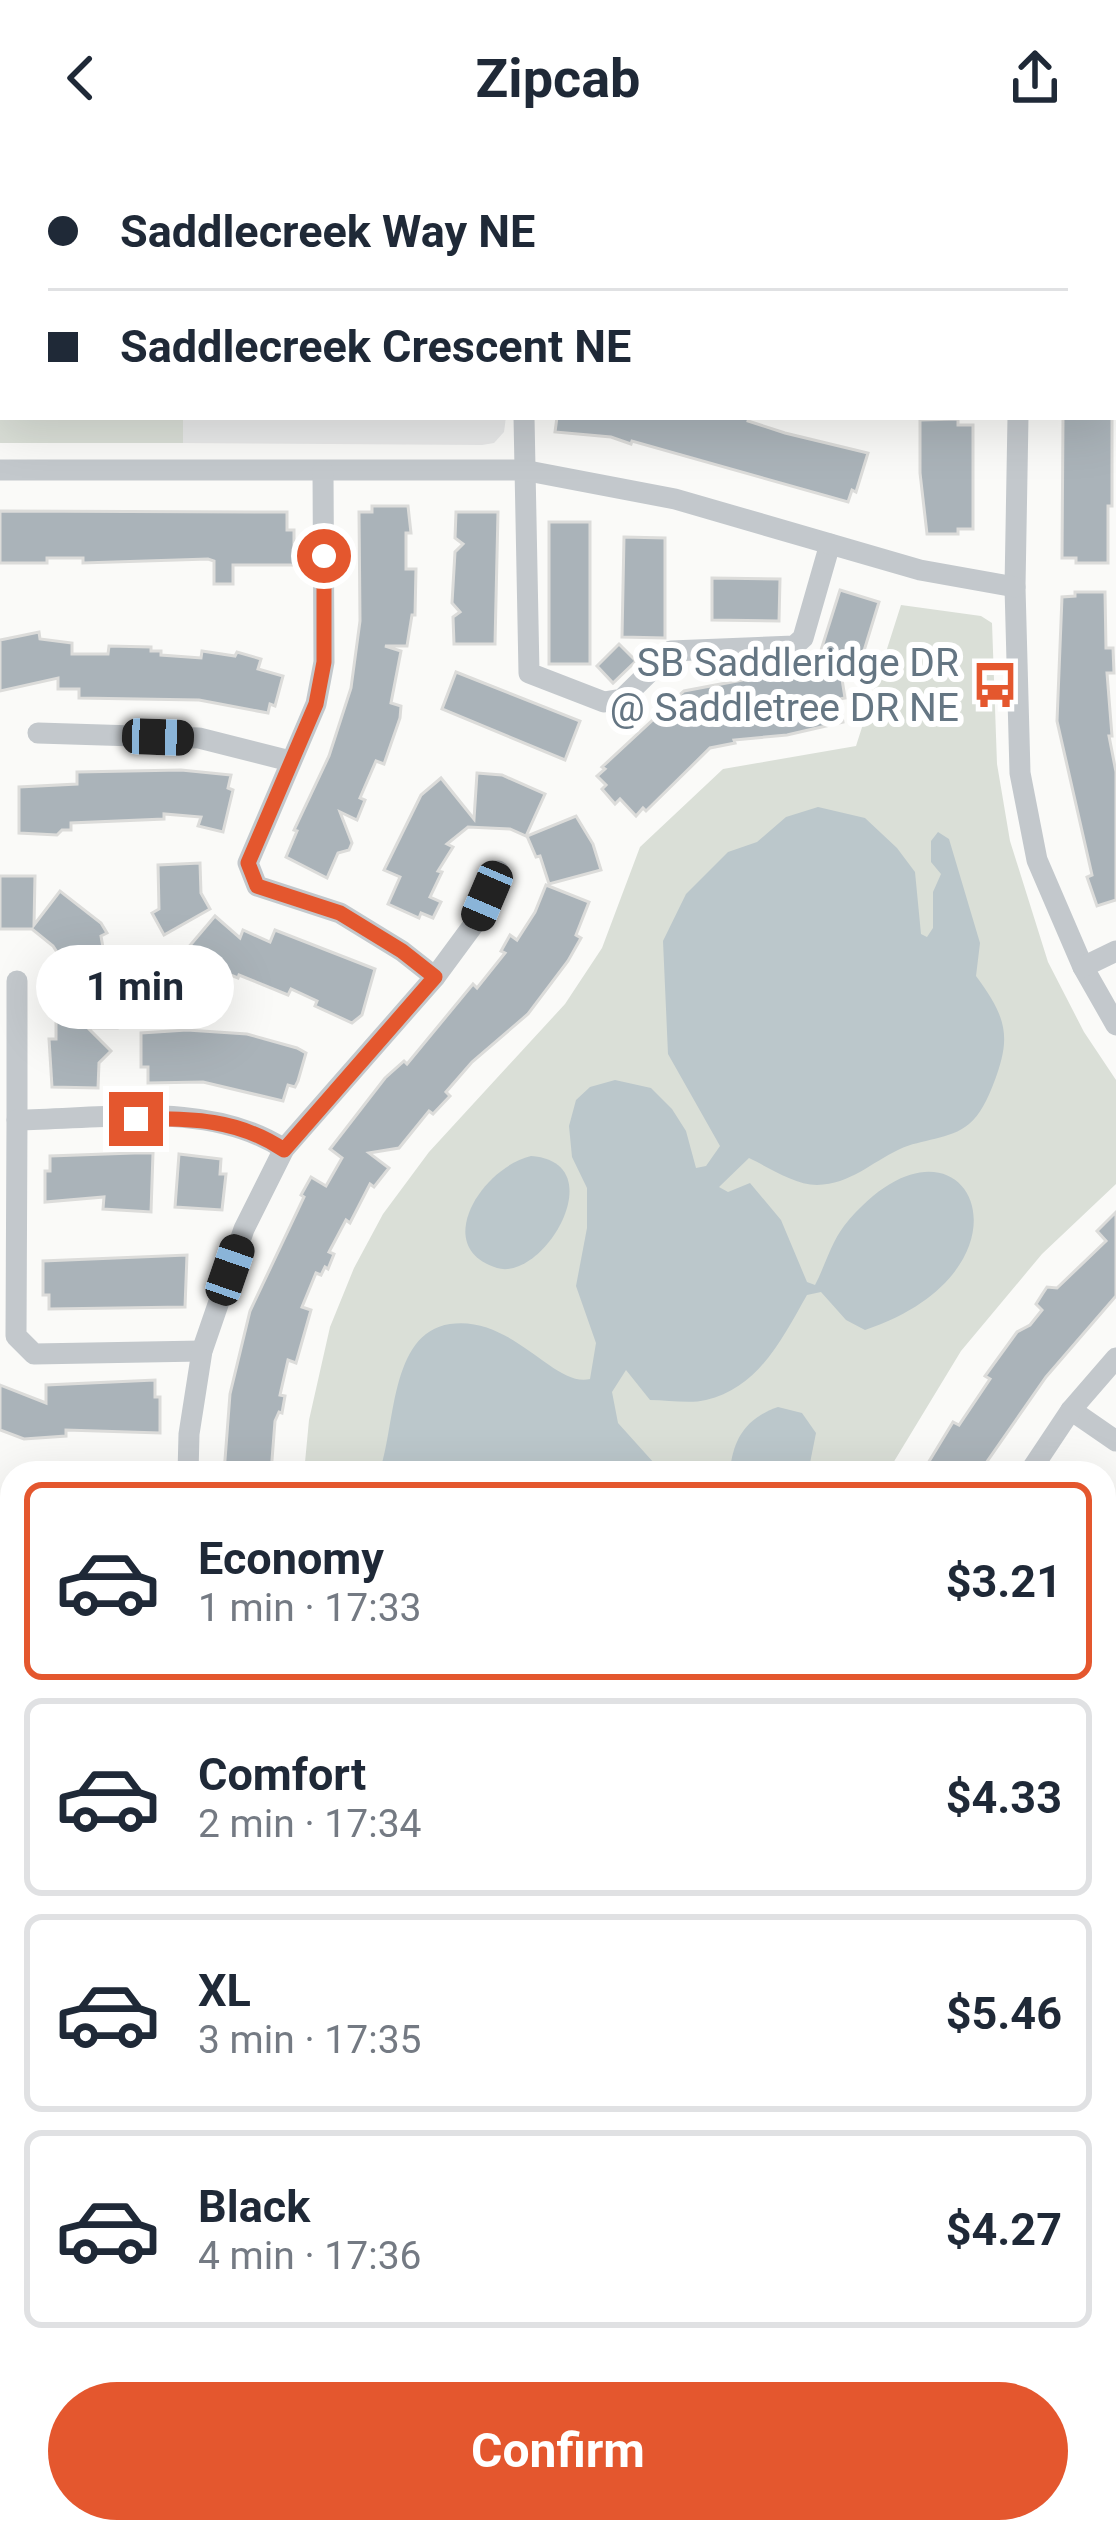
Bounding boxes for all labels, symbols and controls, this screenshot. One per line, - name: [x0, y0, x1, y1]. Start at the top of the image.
- icon: back: [48, 45, 114, 111]
- icon: share: [1002, 45, 1068, 111]
- text: Zipcab: [476, 47, 640, 110]
- text: Saddlecreek Way NE: [120, 205, 535, 258]
- text: Saddlecreek Crescent NE: [120, 320, 631, 373]
- route start: [297, 529, 351, 583]
- place label: SB Saddleridge DR @ Saddletree DR NE: [610, 640, 959, 731]
- bus stop icon: SB Saddleridge DR @ Saddletree DR NE: [970, 660, 1020, 710]
- car: [121, 718, 195, 756]
- car: [456, 856, 518, 936]
- callout: 1 min: [37, 945, 235, 1029]
- text: 1 min: [86, 964, 184, 1010]
- route end: [109, 1092, 163, 1146]
- car: [201, 1230, 259, 1310]
- icon: car: [54, 1527, 162, 1635]
- text: Economy: [198, 1532, 384, 1585]
- text: $3.21: [946, 1555, 1062, 1608]
- text: 1 min · 17:33: [198, 1585, 421, 1631]
- icon: car: [54, 1743, 162, 1851]
- text: Comfort: [198, 1748, 366, 1801]
- text: $4.33: [946, 1771, 1062, 1824]
- text: 2 min · 17:34: [198, 1801, 421, 1847]
- icon: car: [54, 1959, 162, 2067]
- text: XL: [198, 1964, 251, 2017]
- text: $5.46: [946, 1987, 1062, 2040]
- text: 3 min · 17:35: [198, 2017, 421, 2063]
- icon: car: [54, 2175, 162, 2283]
- text: Black: [198, 2180, 310, 2233]
- text: $4.27: [946, 2203, 1062, 2256]
- text: 4 min · 17:36: [198, 2233, 421, 2279]
- button: Confirm: [48, 2382, 1068, 2520]

